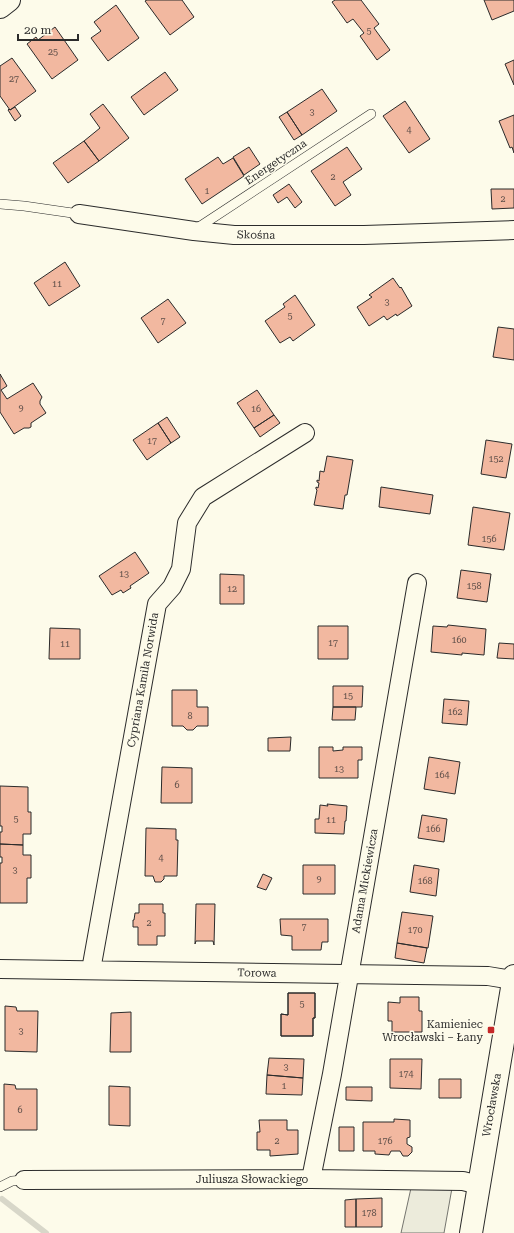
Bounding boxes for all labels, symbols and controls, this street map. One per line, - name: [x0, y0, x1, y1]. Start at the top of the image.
- scale bar: [18, 16, 78, 42]
- text: 20 m: [24, 23, 51, 37]
- house number: 5: [366, 26, 372, 36]
- house number: 25: [48, 47, 58, 57]
- house number: 27: [9, 74, 19, 84]
- house number: 3: [309, 107, 315, 117]
- house number: 4: [406, 125, 412, 135]
- street label: Energetyczna: [243, 137, 309, 187]
- house number: 2: [330, 172, 336, 182]
- house number: 1: [204, 186, 210, 196]
- house number: 2: [500, 194, 506, 204]
- street label: Skośna: [237, 228, 275, 242]
- house number: 11: [52, 279, 62, 289]
- house number: 3: [384, 297, 390, 307]
- house number: 5: [287, 311, 293, 321]
- house number: 7: [160, 316, 166, 326]
- house number: 9: [18, 403, 24, 413]
- house number: 16: [251, 404, 261, 414]
- house number: 17: [147, 436, 157, 446]
- house number: 152: [488, 454, 504, 464]
- house number: 156: [481, 534, 497, 544]
- house number: 13: [119, 569, 129, 579]
- house number: 158: [466, 581, 482, 591]
- house number: 12: [227, 584, 237, 594]
- street label: Cypriana Kamila Norwida: [125, 611, 161, 749]
- house number: 160: [451, 635, 467, 645]
- house number: 17: [328, 638, 338, 648]
- house number: 11: [60, 639, 70, 649]
- house number: 15: [343, 691, 353, 701]
- house number: 162: [447, 707, 463, 717]
- house number: 8: [187, 711, 193, 721]
- house number: 13: [334, 764, 344, 774]
- house number: 164: [434, 770, 450, 780]
- house number: 6: [174, 780, 180, 790]
- house number: 5: [13, 814, 19, 824]
- house number: 11: [326, 815, 336, 825]
- house number: 166: [425, 824, 441, 834]
- street label: Adama Mickiewicza: [349, 828, 381, 934]
- house number: 4: [158, 853, 164, 863]
- house number: 3: [12, 865, 18, 875]
- house number: 9: [316, 874, 322, 884]
- house number: 168: [417, 876, 433, 886]
- house number: 2: [146, 918, 152, 928]
- house number: 7: [301, 922, 307, 932]
- house number: 170: [407, 925, 423, 935]
- street label: Torowa: [237, 966, 277, 980]
- house number: 5: [299, 999, 305, 1009]
- place label: Kamieniec Wrocławski – Łany: [382, 1018, 483, 1044]
- marker: Kamieniec Wrocławski – Łany: [486, 1025, 496, 1035]
- house number: 3: [18, 1026, 24, 1036]
- house number: 3: [283, 1062, 289, 1072]
- house number: 174: [398, 1069, 414, 1079]
- street label: Wrocławska: [480, 1072, 504, 1138]
- house number: 1: [281, 1081, 287, 1091]
- house number: 6: [17, 1105, 23, 1115]
- house number: 2: [274, 1136, 280, 1146]
- house number: 176: [377, 1136, 393, 1146]
- street label: Juliusza Słowackiego: [196, 1173, 309, 1186]
- house number: 178: [361, 1208, 377, 1218]

